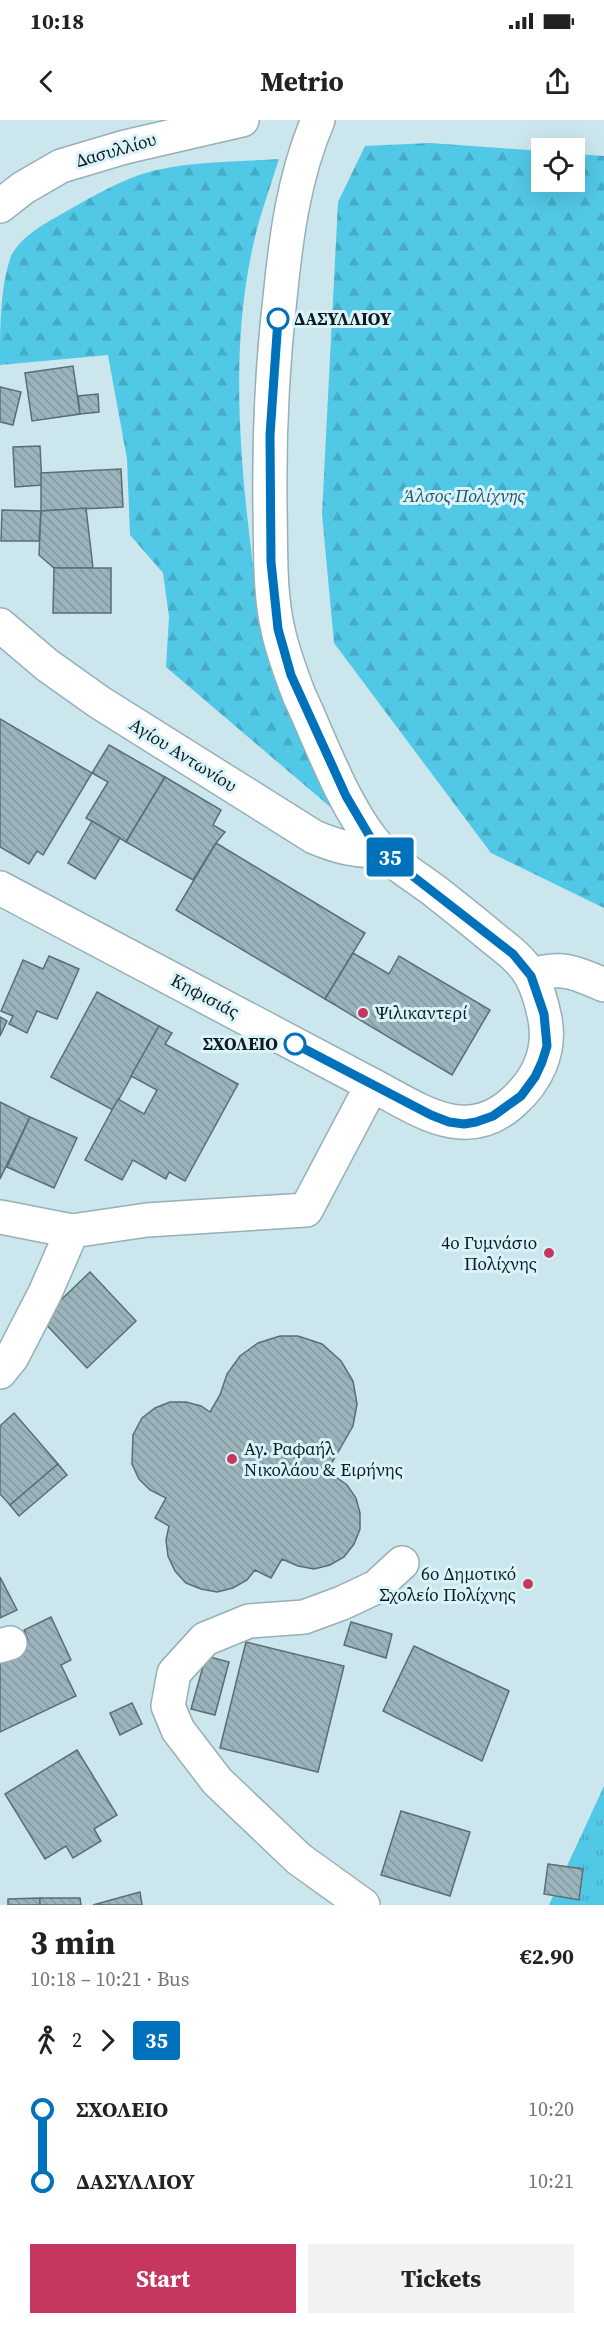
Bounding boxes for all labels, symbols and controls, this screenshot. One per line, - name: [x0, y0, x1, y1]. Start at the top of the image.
- text: 10:18: [30, 6, 84, 36]
- text: Metrio: [260, 63, 344, 100]
- icon: back: [30, 65, 63, 98]
- icon: share: [541, 65, 574, 98]
- street label: Δασυλλίου: [73, 126, 159, 173]
- map controls: [531, 138, 585, 192]
- button: locate: [531, 138, 585, 192]
- place label: ΔΑΣΥΛΛΙΟΥ: [294, 306, 392, 331]
- marker: ΔΑΣΥΛΛΙΟΥ: [267, 308, 289, 330]
- park label: Άλσος Πολίχνης: [402, 483, 526, 508]
- street label: Αγίου Αντωνίου: [125, 712, 242, 798]
- line badge: 35: [363, 838, 417, 876]
- text: 35: [379, 843, 401, 872]
- street label: Κηφισιάς: [167, 967, 244, 1024]
- place label: Ψιλικαντερί: [375, 1000, 467, 1025]
- marker: Ψιλικαντερί: [356, 1006, 370, 1020]
- place label: ΣΧΟΛΕΙΟ: [203, 1031, 278, 1056]
- marker: ΣΧΟΛΕΙΟ: [284, 1033, 306, 1055]
- place label: 4ο Γυμνάσιο Πολίχνης: [441, 1230, 537, 1276]
- marker: 4ο Γυμνάσιο Πολίχνης: [542, 1246, 556, 1260]
- place label: Αγ. Ραφαήλ Νικολάου & Ειρήνης: [244, 1436, 403, 1482]
- marker: Αγ. Ραφαήλ Νικολάου & Ειρήνης: [225, 1452, 239, 1466]
- place label: 6ο Δημοτικό Σχολείο Πολίχνης: [379, 1561, 516, 1607]
- marker: 6ο Δημοτικό Σχολείο Πολίχνης: [521, 1577, 535, 1591]
- text: 3 min: [30, 1920, 116, 1965]
- text: €2.90: [520, 1941, 574, 1971]
- text: 10:18 – 10:21 · Bus: [30, 1965, 189, 1993]
- icon: walk: [30, 2024, 63, 2057]
- icon: forward: [91, 2024, 124, 2057]
- text: 2: [72, 2026, 82, 2054]
- text: 35: [145, 2026, 168, 2055]
- text: ΣΧΟΛΕΙΟ: [76, 2094, 168, 2124]
- text: 10:20: [528, 2095, 574, 2123]
- text: ΔΑΣΥΛΛΙΟΥ: [76, 2166, 195, 2196]
- text: 10:21: [528, 2167, 574, 2195]
- button: Start: [30, 2244, 296, 2313]
- button: Tickets: [308, 2244, 574, 2313]

